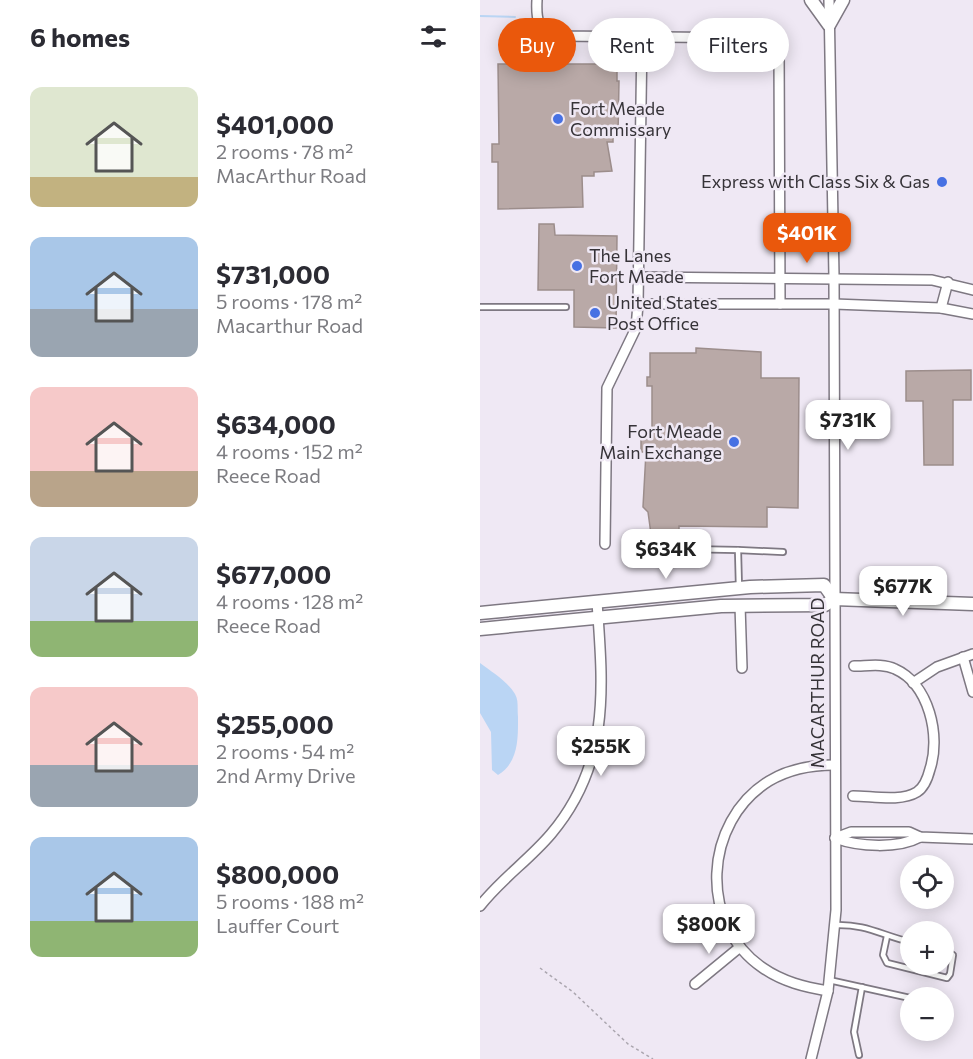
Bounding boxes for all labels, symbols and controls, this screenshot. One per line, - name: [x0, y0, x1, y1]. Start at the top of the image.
- chip: Buy: [498, 18, 576, 72]
- chip: Rent: [588, 18, 675, 72]
- chip: Filters: [687, 18, 789, 72]
- icon: filters: [417, 20, 450, 53]
- text: 6 homes: [30, 21, 130, 52]
- place label: Fort Meade Commissary: [570, 97, 671, 140]
- text: $401,000: [216, 108, 334, 139]
- icon: home: [78, 111, 150, 183]
- marker: Fort Meade Commissary: [551, 112, 565, 126]
- text: 2 rooms · 78 m²: [216, 139, 353, 163]
- text: MacArthur Road: [216, 163, 366, 187]
- place label: Express with Class Six & Gas: [701, 170, 930, 192]
- marker: Express with Class Six & Gas: [935, 175, 949, 189]
- pin: $401K: [765, 213, 849, 264]
- text: $401K: [777, 220, 837, 244]
- place label: The Lanes Fort Meade: [589, 244, 684, 287]
- text: $731,000: [216, 258, 330, 289]
- marker: The Lanes Fort Meade: [570, 259, 584, 273]
- icon: home: [78, 261, 150, 333]
- text: 5 rooms · 178 m²: [216, 289, 362, 313]
- place label: United States Post Office: [607, 291, 718, 334]
- marker: United States Post Office: [588, 306, 602, 320]
- text: Macarthur Road: [216, 313, 363, 337]
- pin: $731K: [806, 400, 890, 451]
- text: $731K: [819, 407, 877, 431]
- text: $634,000: [216, 408, 336, 439]
- icon: home: [78, 411, 150, 483]
- place label: Fort Meade Main Exchange: [599, 420, 722, 463]
- marker: Fort Meade Main Exchange: [727, 435, 741, 449]
- text: 4 rooms · 152 m²: [216, 439, 363, 463]
- text: Reece Road: [216, 463, 321, 487]
- pin: $634K: [624, 529, 708, 580]
- text: $634K: [635, 536, 697, 560]
- text: $677,000: [216, 558, 331, 589]
- icon: home: [78, 561, 150, 633]
- pin: $677K: [861, 566, 945, 617]
- text: $677K: [873, 573, 933, 597]
- text: 4 rooms · 128 m²: [216, 589, 363, 613]
- street label: MACARTHUR ROAD: [806, 598, 828, 768]
- text: Reece Road: [216, 613, 321, 637]
- text: $255,000: [216, 708, 334, 739]
- icon: home: [78, 711, 150, 783]
- pin: $255K: [559, 726, 643, 777]
- text: $255K: [571, 733, 631, 757]
- text: 2 rooms · 54 m²: [216, 739, 354, 763]
- text: 2nd Army Drive: [216, 763, 355, 787]
- map controls: [900, 855, 954, 1041]
- button: locate: [900, 855, 954, 909]
- text: $800,000: [216, 858, 339, 889]
- icon: home: [78, 861, 150, 933]
- text: 5 rooms · 188 m²: [216, 889, 364, 913]
- pin: $800K: [667, 904, 751, 955]
- text: $800K: [677, 911, 741, 935]
- text: Lauffer Court: [216, 913, 339, 937]
- button: +: [900, 921, 954, 975]
- button: −: [900, 987, 954, 1041]

